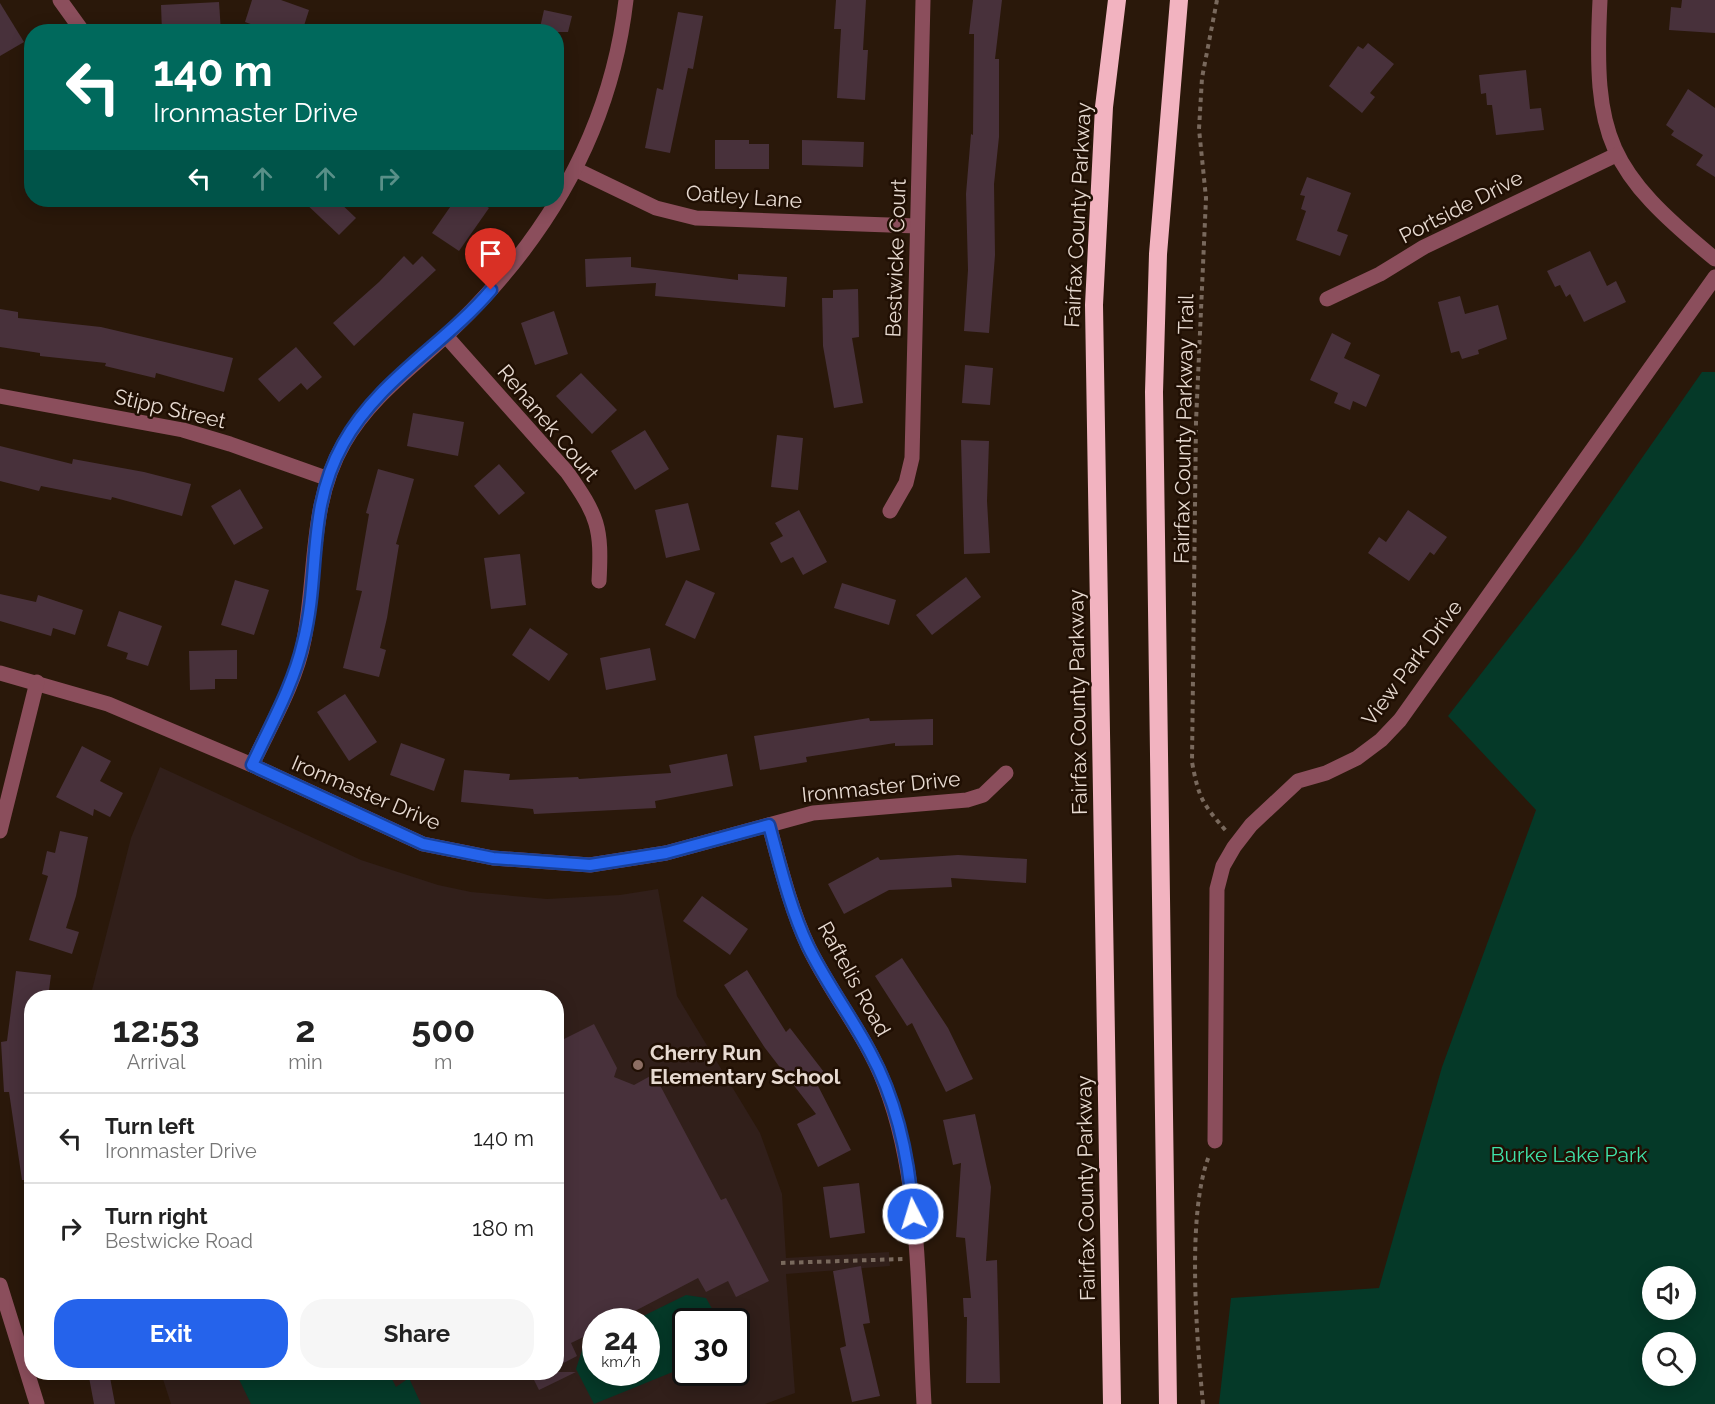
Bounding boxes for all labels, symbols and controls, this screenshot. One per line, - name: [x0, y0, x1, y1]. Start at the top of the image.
- text: 140 m: [153, 47, 273, 96]
- icon: left: [54, 48, 132, 126]
- text: Ironmaster Drive: [153, 97, 358, 128]
- street label: Fairfax County Parkway: [1059, 102, 1096, 328]
- icon: left: [183, 162, 216, 195]
- icon: ahead: [246, 162, 279, 195]
- icon: ahead: [309, 162, 342, 195]
- icon: right: [372, 162, 405, 195]
- street label: Portside Drive: [1395, 165, 1527, 248]
- street label: Bestwicke Court: [880, 178, 911, 338]
- street label: Oatley Lane: [685, 180, 803, 213]
- pin: [465, 228, 516, 290]
- icon: arrive: [474, 237, 507, 270]
- street label: Fairfax County Parkway Trail: [1169, 294, 1198, 564]
- street label: Rehanek Court: [492, 359, 604, 486]
- street label: Stipp Street: [112, 384, 228, 433]
- street label: Fairfax County Parkway: [1063, 589, 1092, 815]
- street label: View Park Drive: [1356, 595, 1467, 731]
- street label: Ironmaster Drive: [288, 750, 444, 835]
- street label: Ironmaster Drive: [800, 766, 962, 807]
- street label: Raftelis Road: [813, 917, 896, 1040]
- text: 12:53: [113, 1008, 200, 1050]
- text: 2: [295, 1008, 316, 1050]
- text: 500: [411, 1008, 475, 1050]
- place label: Cherry Run Elementary School: [650, 1040, 841, 1089]
- text: Arrival: [127, 1050, 185, 1074]
- text: min: [288, 1050, 323, 1074]
- text: m: [434, 1050, 452, 1074]
- marker: Cherry Run Elementary School: [631, 1058, 645, 1072]
- street label: Fairfax County Parkway: [1071, 1075, 1100, 1301]
- text: Turn left: [105, 1113, 195, 1139]
- icon: left: [54, 1122, 87, 1155]
- text: 140 m: [473, 1125, 534, 1151]
- text: Ironmaster Drive: [105, 1139, 257, 1163]
- park label: Burke Lake Park: [1491, 1142, 1647, 1167]
- position arrow: [881, 1182, 945, 1246]
- text: Turn right: [105, 1203, 208, 1229]
- icon: right: [54, 1212, 87, 1245]
- text: 180 m: [472, 1215, 534, 1241]
- text: Bestwicke Road: [105, 1229, 253, 1253]
- map controls: [1642, 1266, 1696, 1386]
- button: sound: [1642, 1266, 1696, 1320]
- button: Exit: [54, 1299, 288, 1368]
- button: Share: [300, 1299, 534, 1368]
- speed limit sign: 30: [672, 1308, 750, 1386]
- text: 24: [604, 1322, 638, 1357]
- button: search: [1642, 1332, 1696, 1386]
- text: km/h: [601, 1353, 641, 1371]

